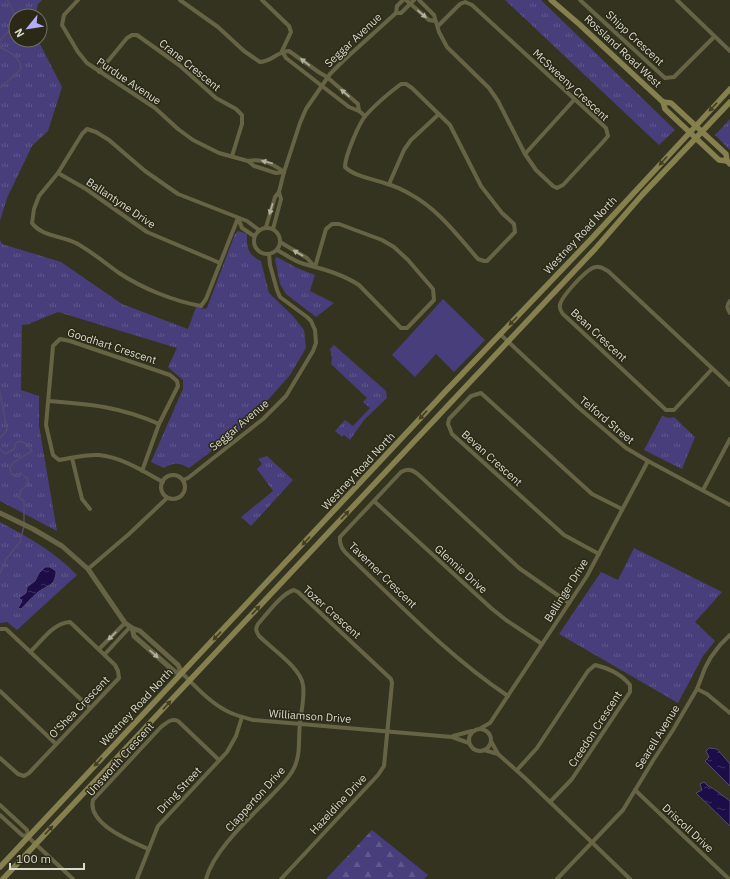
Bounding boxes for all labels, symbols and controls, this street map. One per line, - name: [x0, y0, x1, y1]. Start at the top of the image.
- street label: Shipp Crescent: [603, 7, 667, 69]
- north arrow: [8, 8, 48, 48]
- one-way arrow: [417, 9, 427, 18]
- street label: Seggar Avenue: [321, 10, 385, 70]
- street label: Rossland Road West: [581, 12, 665, 90]
- text: N: [11, 26, 27, 40]
- street label: Crane Crescent: [156, 36, 224, 94]
- street label: McSweeny Crescent: [530, 46, 612, 124]
- street label: Purdue Avenue: [94, 54, 164, 108]
- one-way arrow: [300, 59, 310, 67]
- one-way arrow: [340, 88, 351, 97]
- one-way arrow: [708, 102, 717, 112]
- one-way arrow: [658, 156, 668, 166]
- one-way arrow: [261, 159, 273, 165]
- street label: Ballantyne Drive: [84, 175, 158, 231]
- street label: Westney Road North: [540, 193, 620, 277]
- one-way arrow: [268, 203, 274, 215]
- one-way arrow: [293, 250, 304, 257]
- street label: Bean Crescent: [568, 305, 630, 365]
- one-way arrow: [508, 316, 518, 326]
- street label: Goodhart Crescent: [66, 325, 158, 367]
- street label: Telford Street: [577, 393, 637, 447]
- street label: Seggar Avenue: [206, 396, 272, 454]
- one-way arrow: [419, 410, 428, 420]
- street label: Bevan Crescent: [459, 427, 525, 489]
- street label: Westney Road North: [318, 429, 398, 513]
- one-way arrow: [340, 510, 349, 520]
- one-way arrow: [301, 536, 310, 546]
- street label: Taverner Crescent: [346, 539, 420, 611]
- street label: Glennie Drive: [432, 542, 490, 596]
- street label: Bellinger Drive: [541, 556, 591, 624]
- street label: Tozer Crescent: [300, 582, 364, 642]
- one-way arrow: [251, 605, 260, 615]
- one-way arrow: [107, 631, 117, 641]
- one-way arrow: [212, 631, 222, 641]
- one-way arrow: [149, 649, 160, 658]
- street label: Westney Road North: [96, 665, 176, 749]
- street label: O'Shea Crescent: [46, 673, 112, 741]
- street label: Creedon Crescent: [565, 688, 625, 770]
- one-way arrow: [162, 699, 171, 710]
- street label: Searell Avenue: [632, 702, 682, 772]
- street label: Williamson Drive: [268, 706, 352, 726]
- street label: Unsworth Crescent: [83, 719, 157, 799]
- one-way arrow: [93, 757, 103, 767]
- street label: Clapperton Drive: [222, 763, 288, 835]
- street label: Dring Street: [154, 764, 204, 816]
- street label: Hazeldine Drive: [307, 771, 369, 837]
- street label: Driscoll Drive: [659, 801, 717, 855]
- one-way arrow: [45, 825, 54, 836]
- scale bar: [10, 845, 84, 871]
- text: 100 m: [16, 851, 51, 866]

